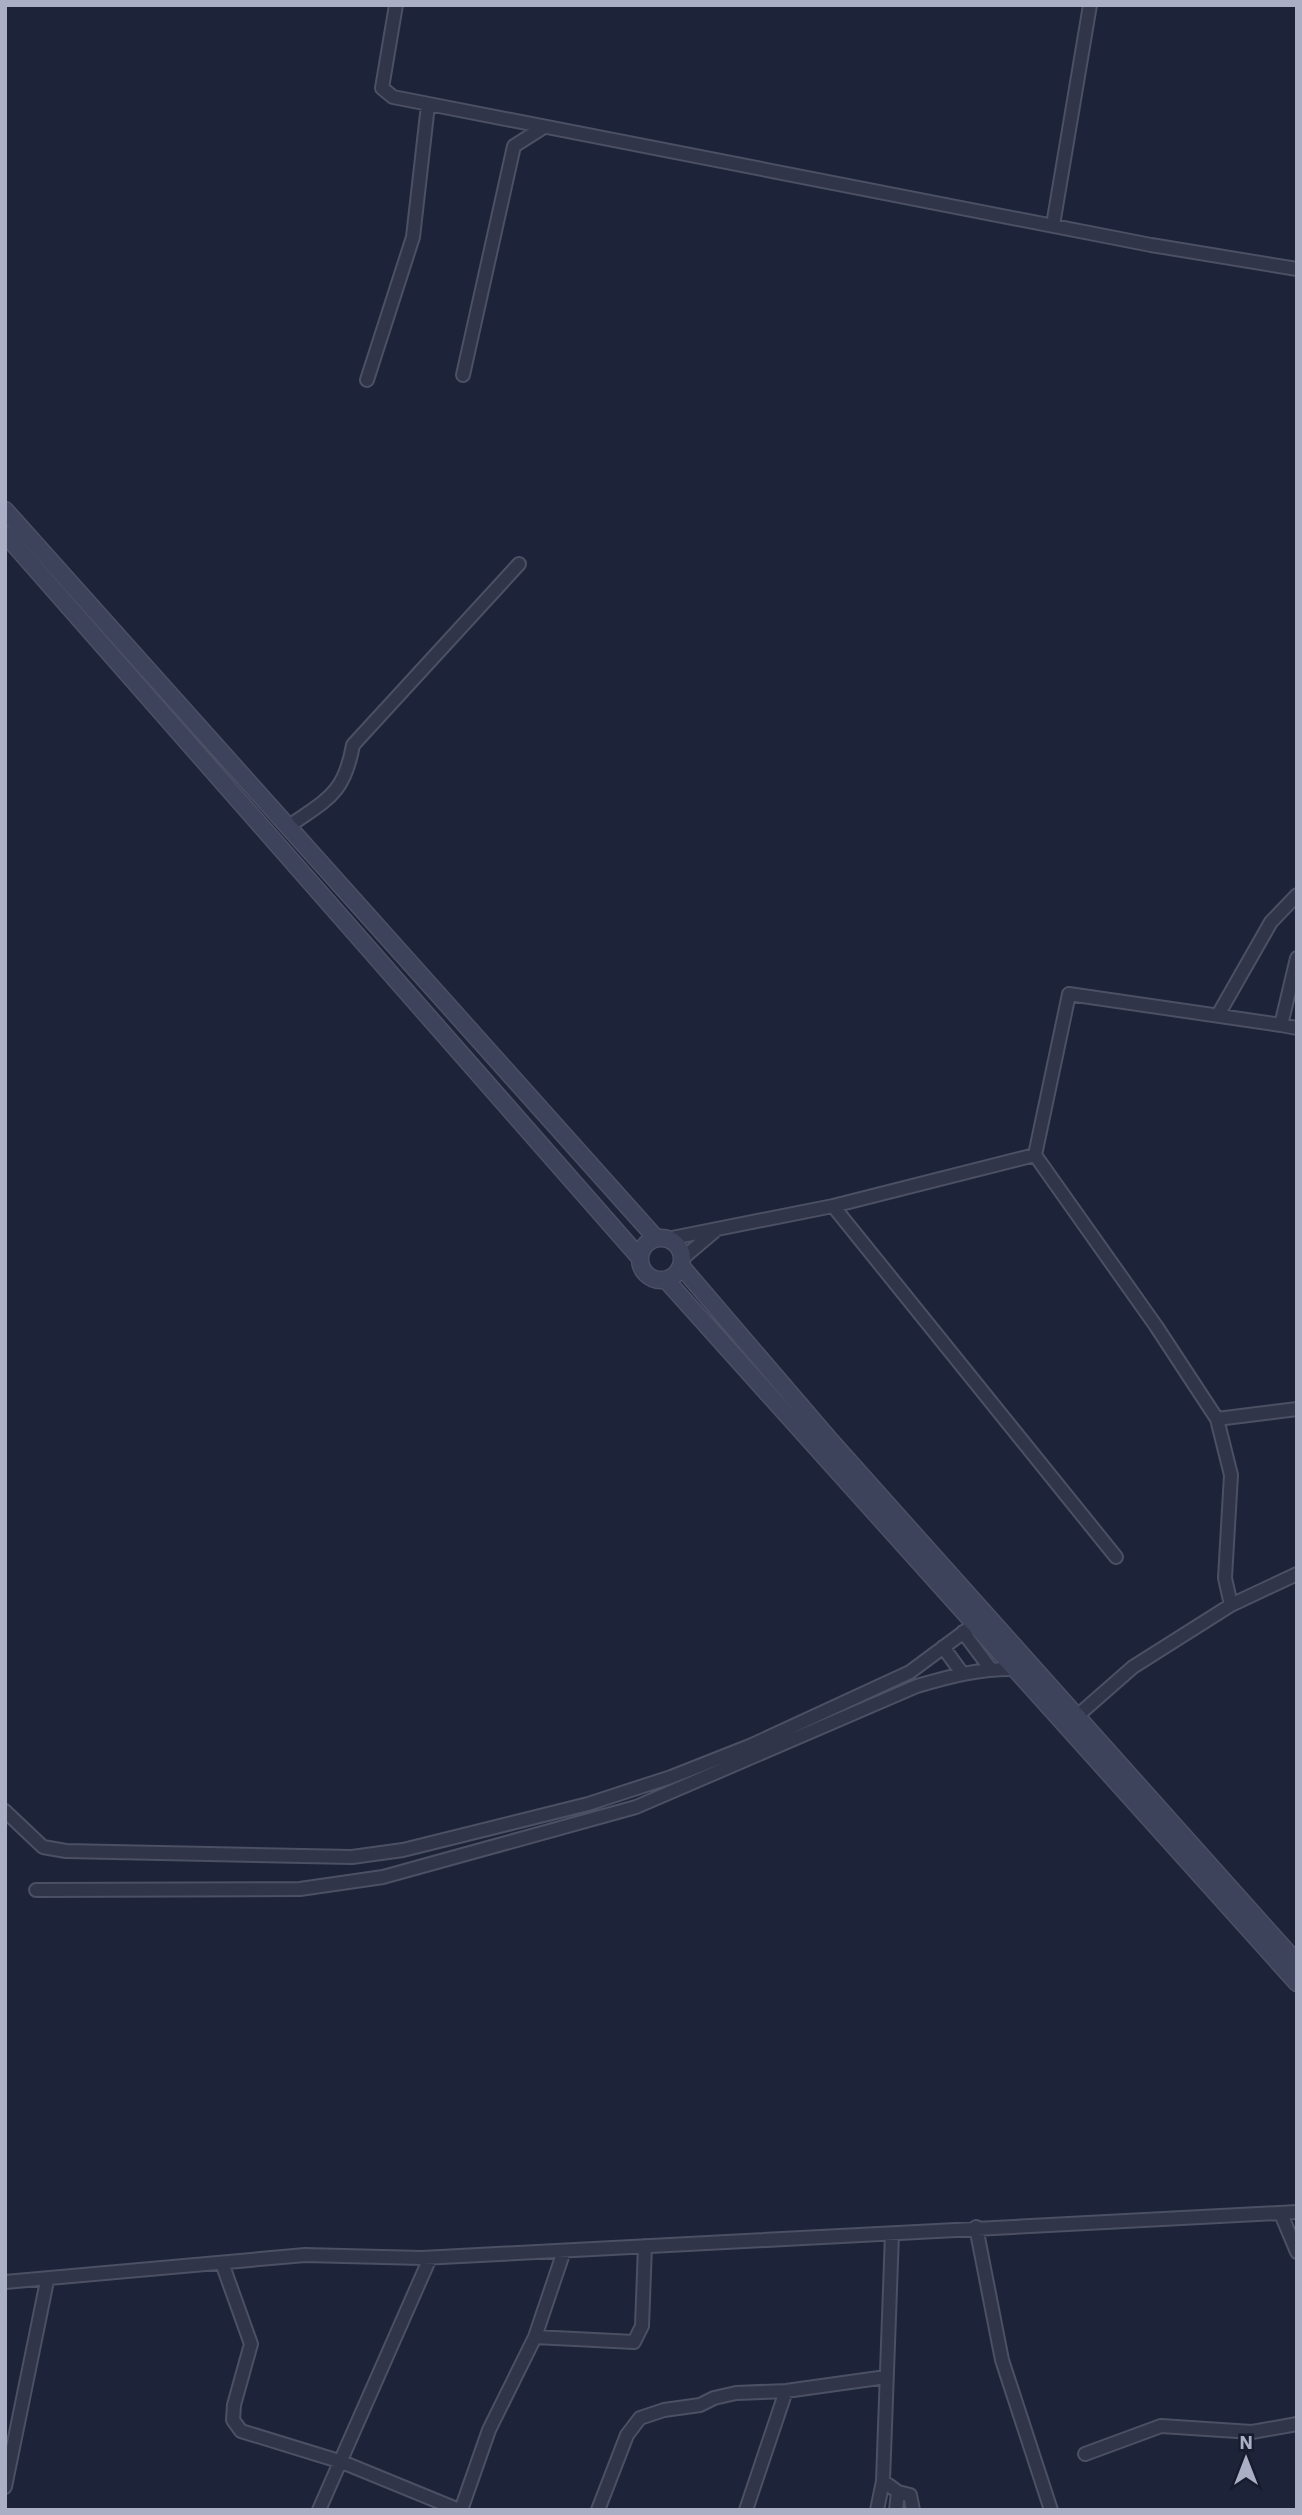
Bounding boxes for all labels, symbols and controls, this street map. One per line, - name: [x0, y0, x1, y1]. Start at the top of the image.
- north arrow: [1211, 2424, 1281, 2494]
- text: N: [1239, 2430, 1253, 2454]

